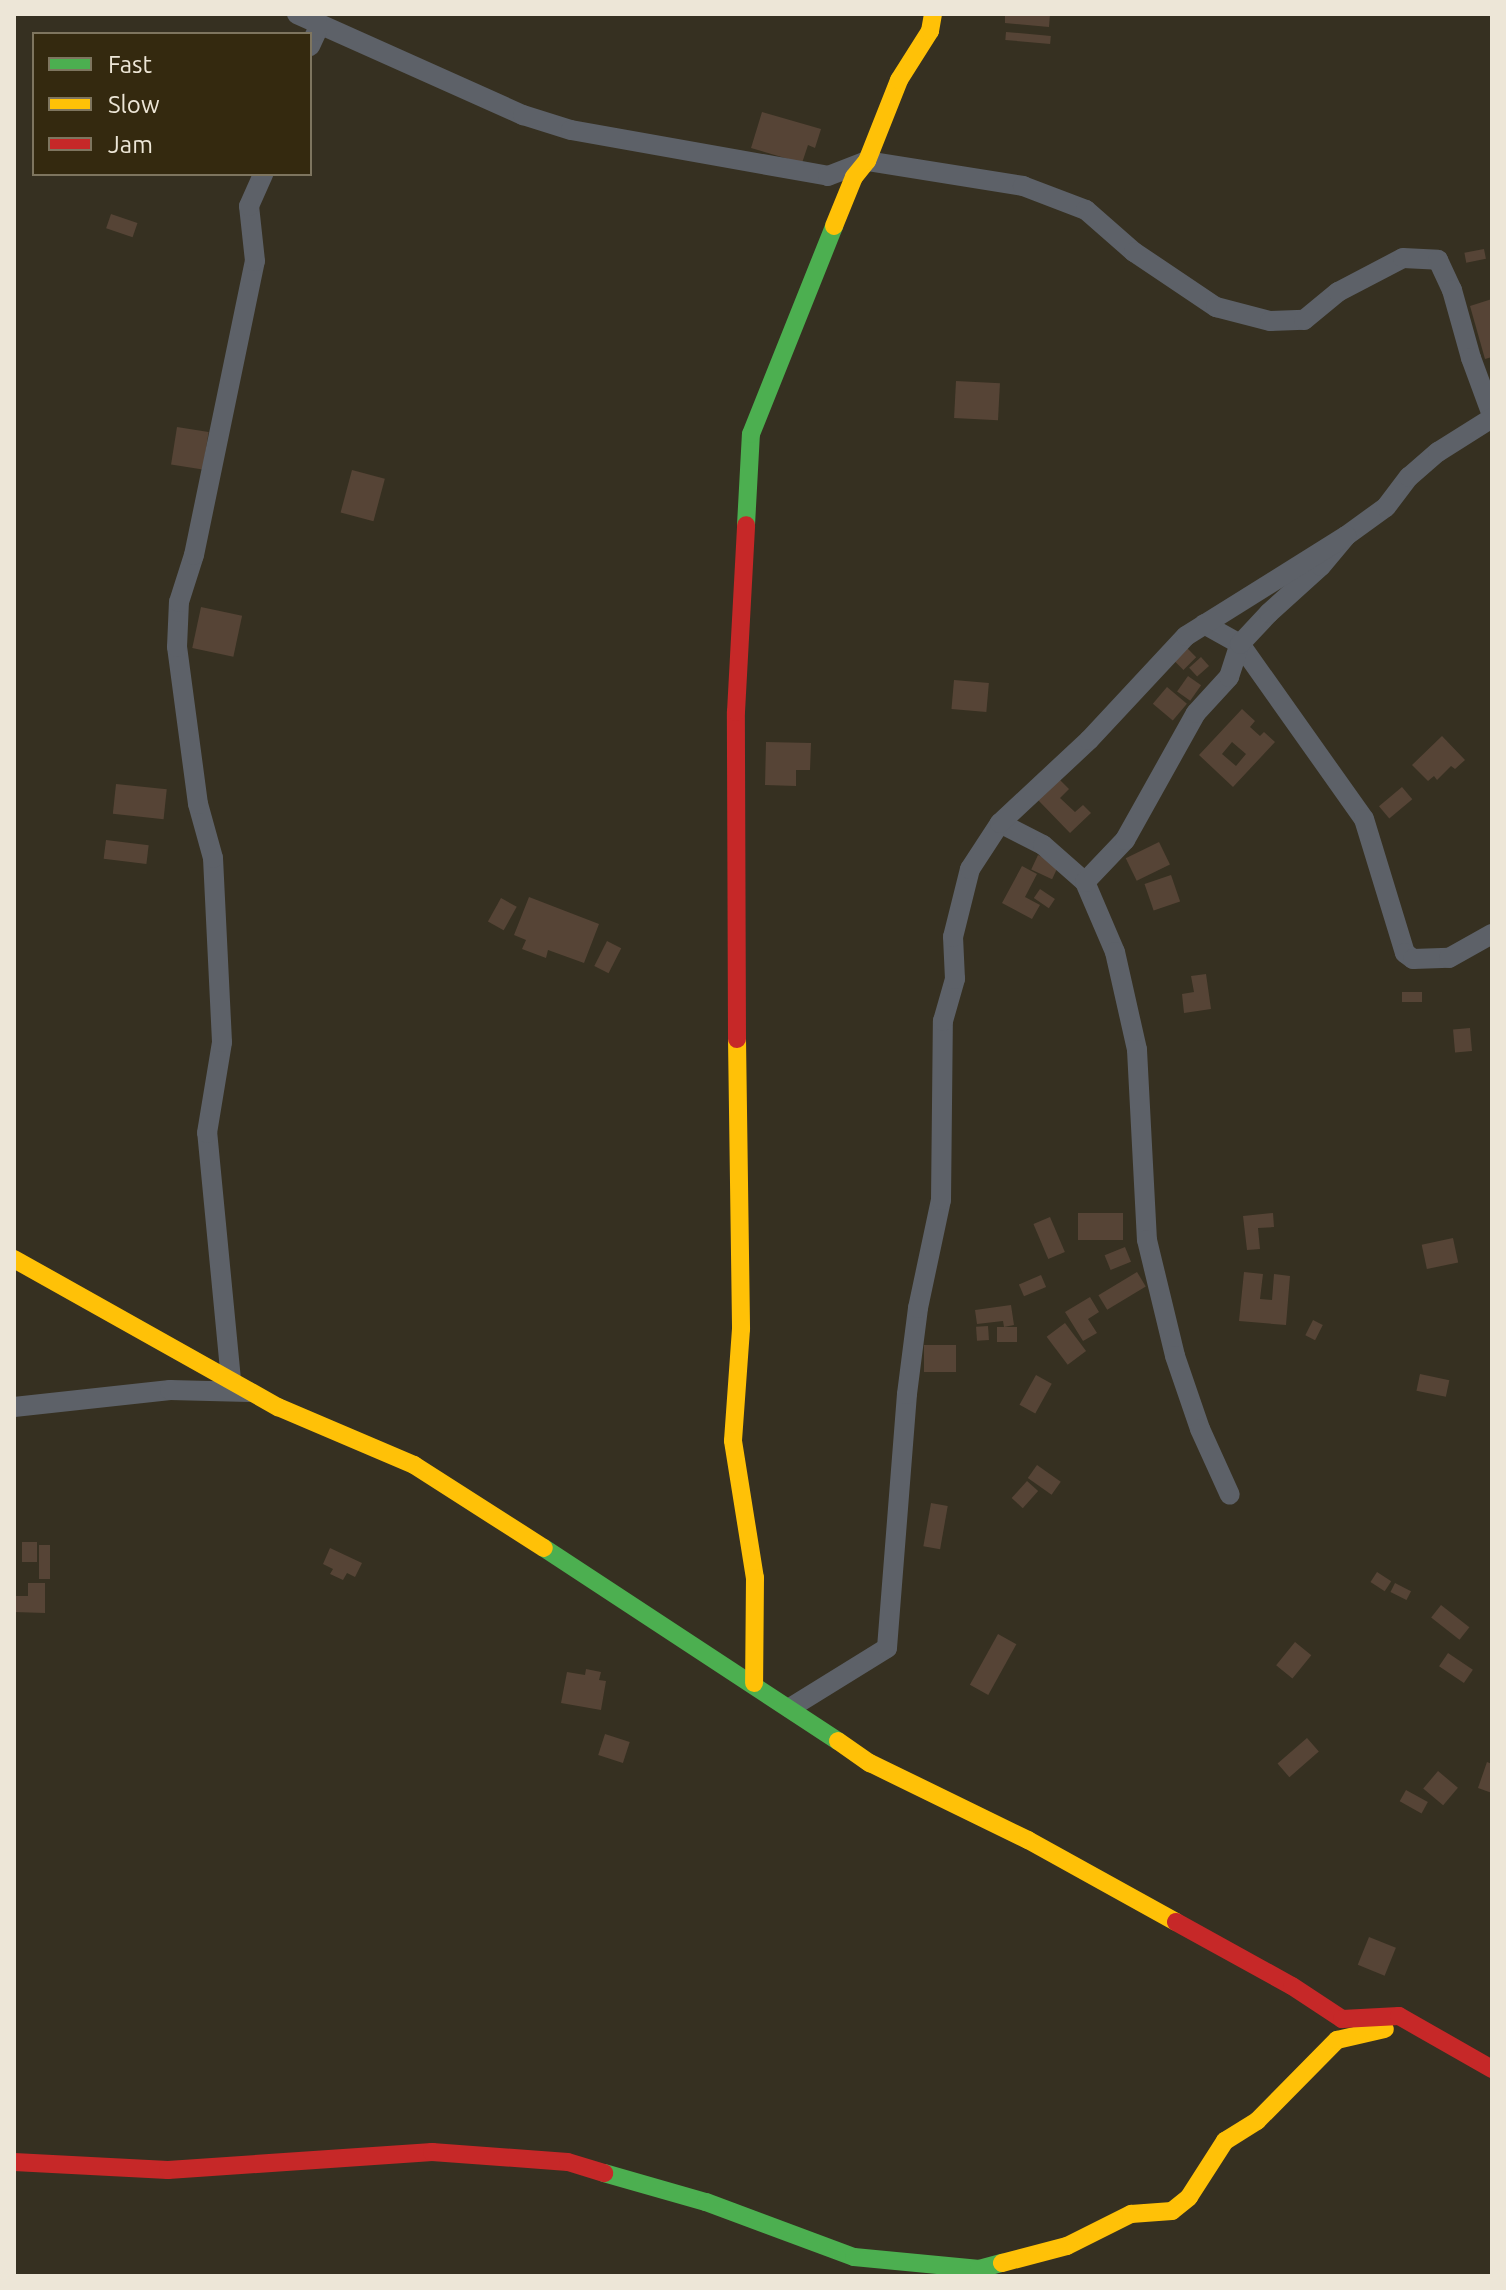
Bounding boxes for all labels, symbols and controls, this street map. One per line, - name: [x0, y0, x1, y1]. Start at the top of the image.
- legend: [32, 32, 312, 176]
- text: Fast: [108, 51, 152, 78]
- text: Slow: [108, 91, 160, 118]
- text: Jam: [108, 131, 153, 158]

